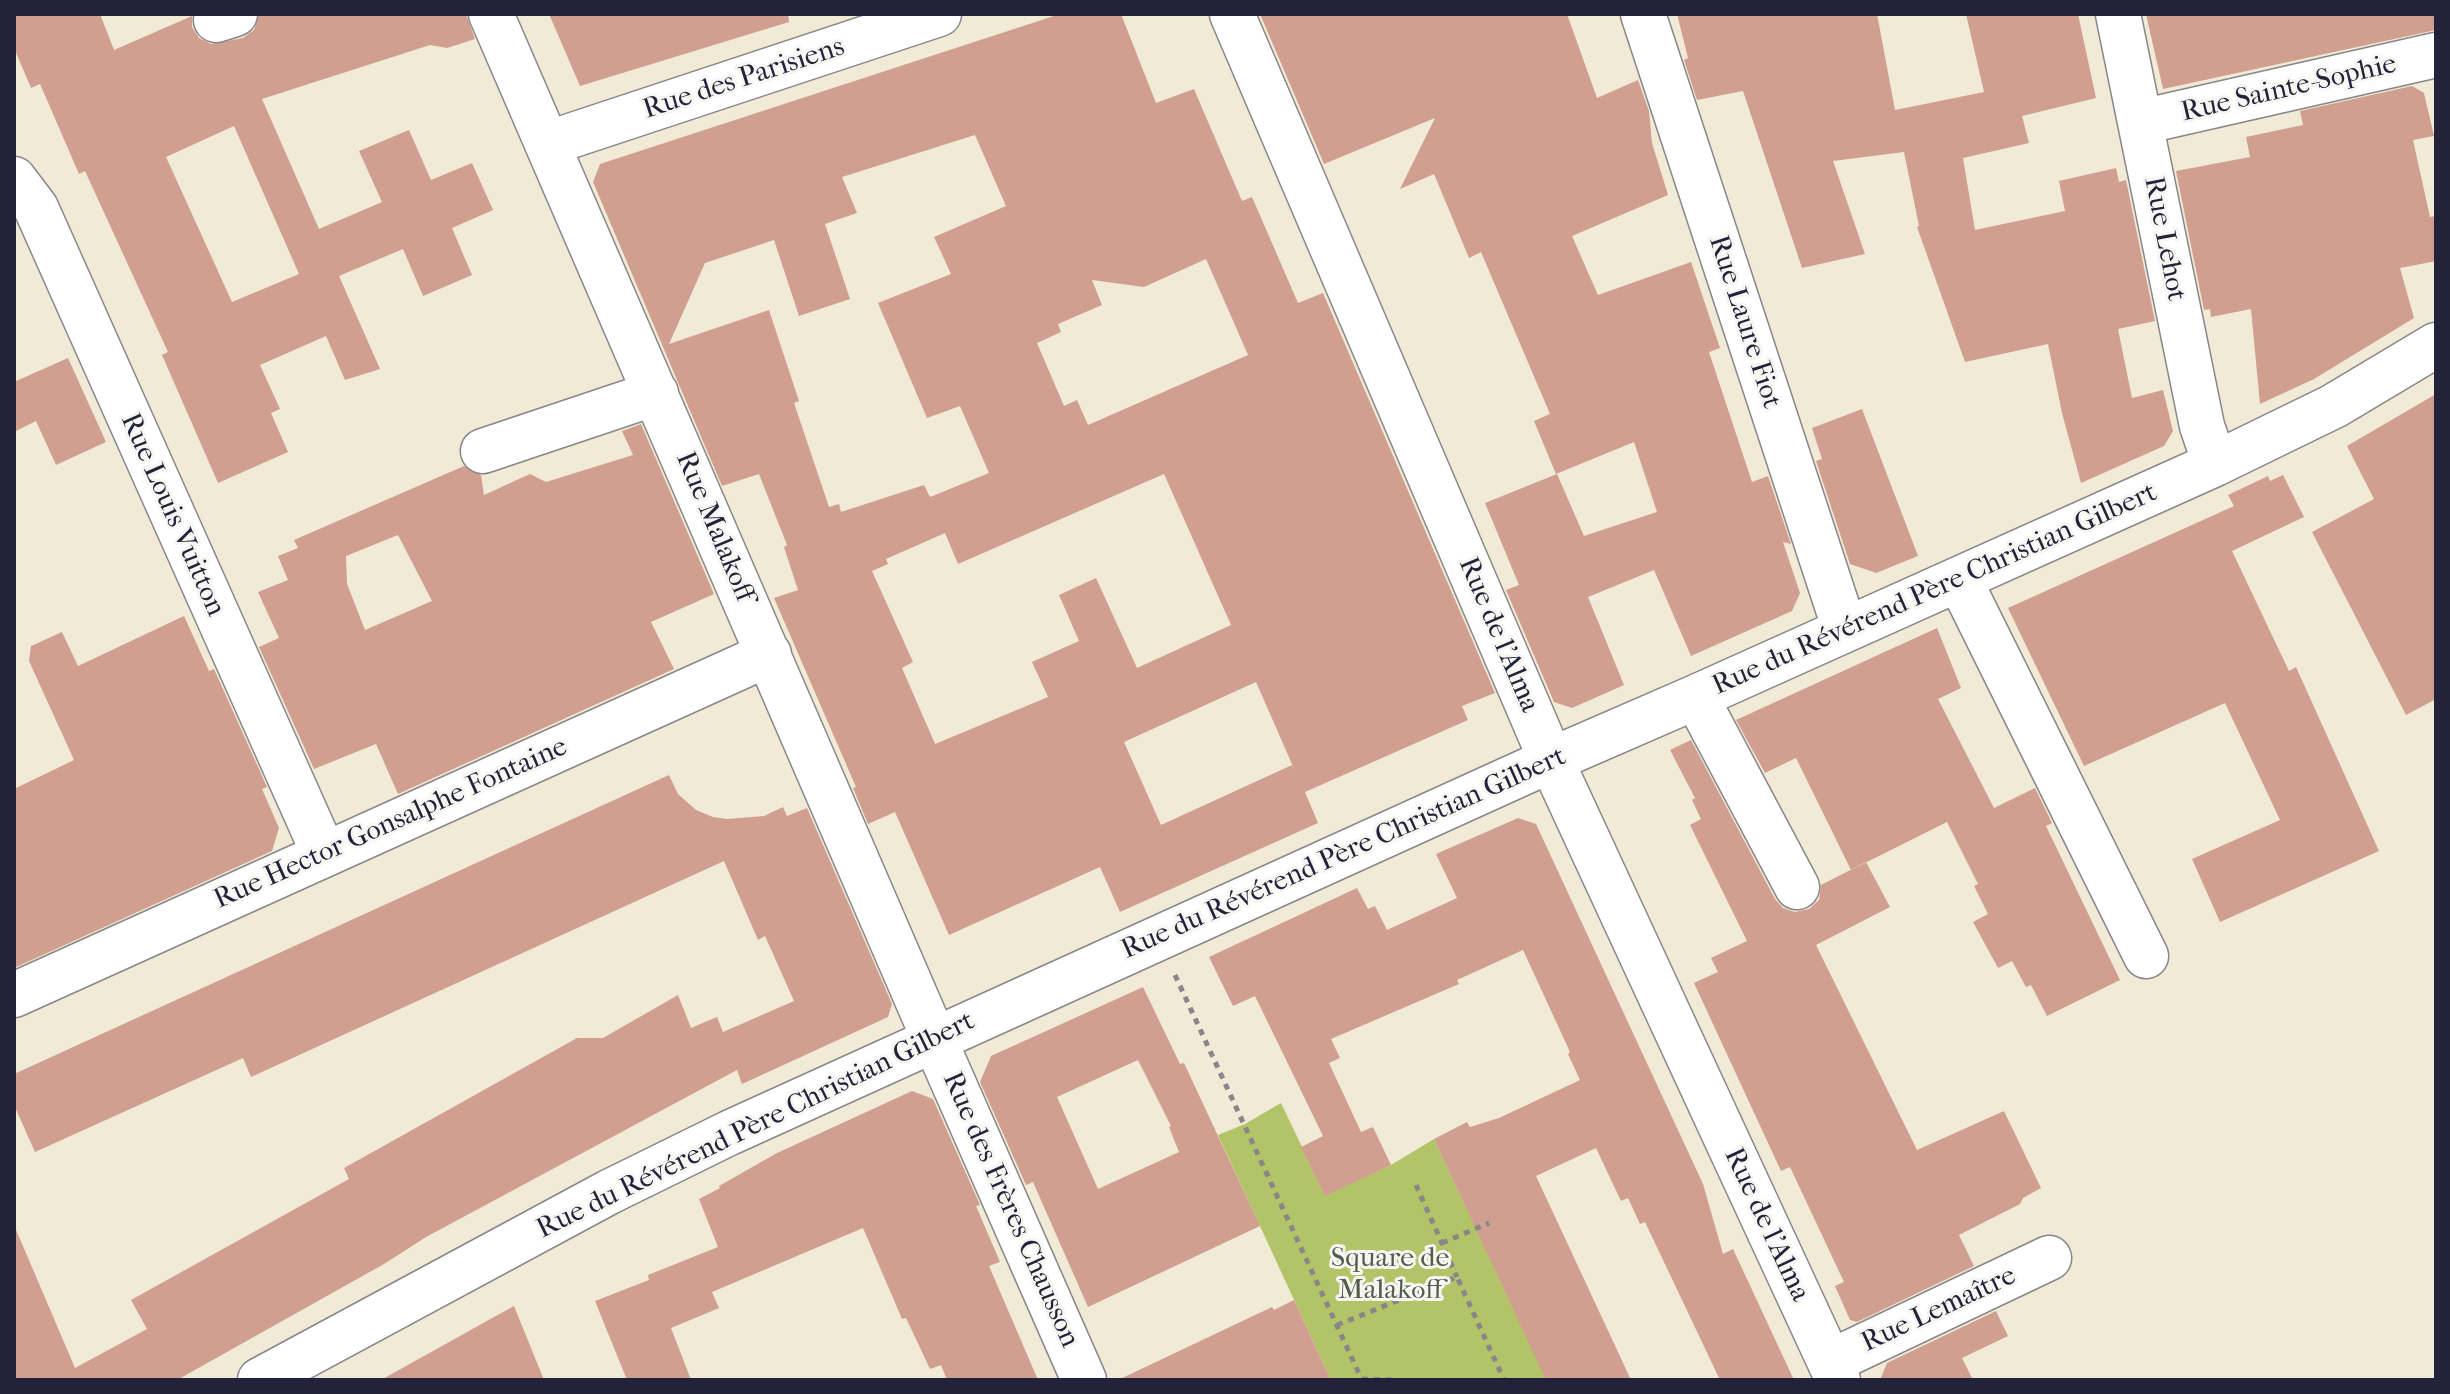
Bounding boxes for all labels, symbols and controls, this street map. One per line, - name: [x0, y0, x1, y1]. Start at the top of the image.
- street label: Rue des Parisiens: [639, 31, 849, 127]
- street label: Rue Sainte-Sophie: [2178, 48, 2400, 130]
- street label: Rue Lehot: [2136, 174, 2192, 304]
- street label: Rue Laure Fiot: [1700, 231, 1788, 413]
- street label: Rue Louis Vuitton: [112, 408, 232, 622]
- street label: Rue Malakoff: [667, 447, 761, 607]
- street label: Rue du Révérend Père Christian Gilbert: [1708, 476, 2162, 704]
- street label: Rue de l'Alma: [1450, 552, 1546, 718]
- street label: Rue Hector Gonsalphe Fontaine: [209, 731, 573, 917]
- street label: Rue du Révérend Père Christian Gilbert: [1117, 740, 1571, 968]
- street label: Rue du Révérend Père Christian Gilbert: [532, 1005, 980, 1247]
- street label: Rue des Frères Chausson: [934, 1067, 1086, 1353]
- street label: Rue de l'Alma: [1716, 1143, 1816, 1307]
- park label: Square de Malakoff: [1331, 1242, 1449, 1308]
- street label: Rue Lemaître: [1857, 1260, 2021, 1360]

